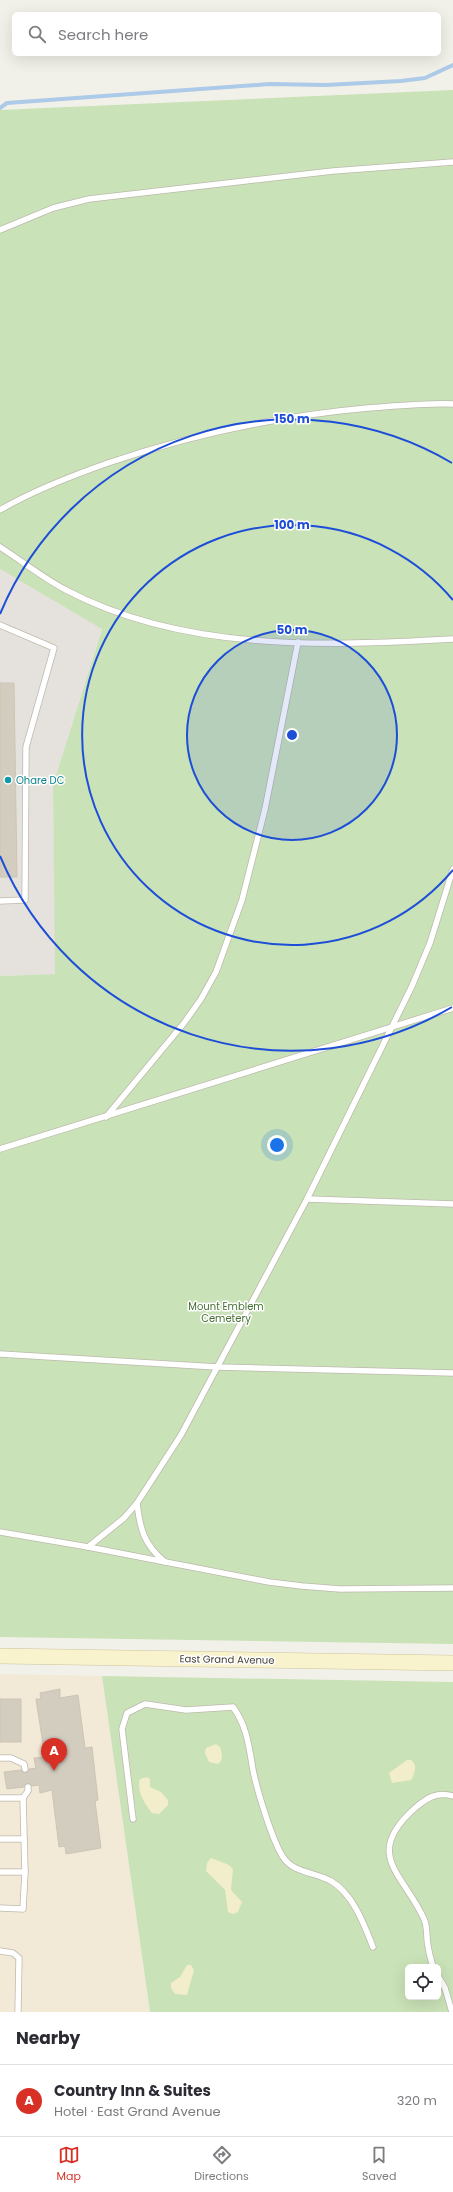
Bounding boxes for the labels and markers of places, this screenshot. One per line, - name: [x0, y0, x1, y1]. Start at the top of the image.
- centre of rings: [285, 728, 299, 742]
- place label: Ohare DC: [16, 773, 65, 788]
- marker: Ohare DC: [3, 775, 13, 785]
- pin: A: [41, 1738, 67, 1771]

